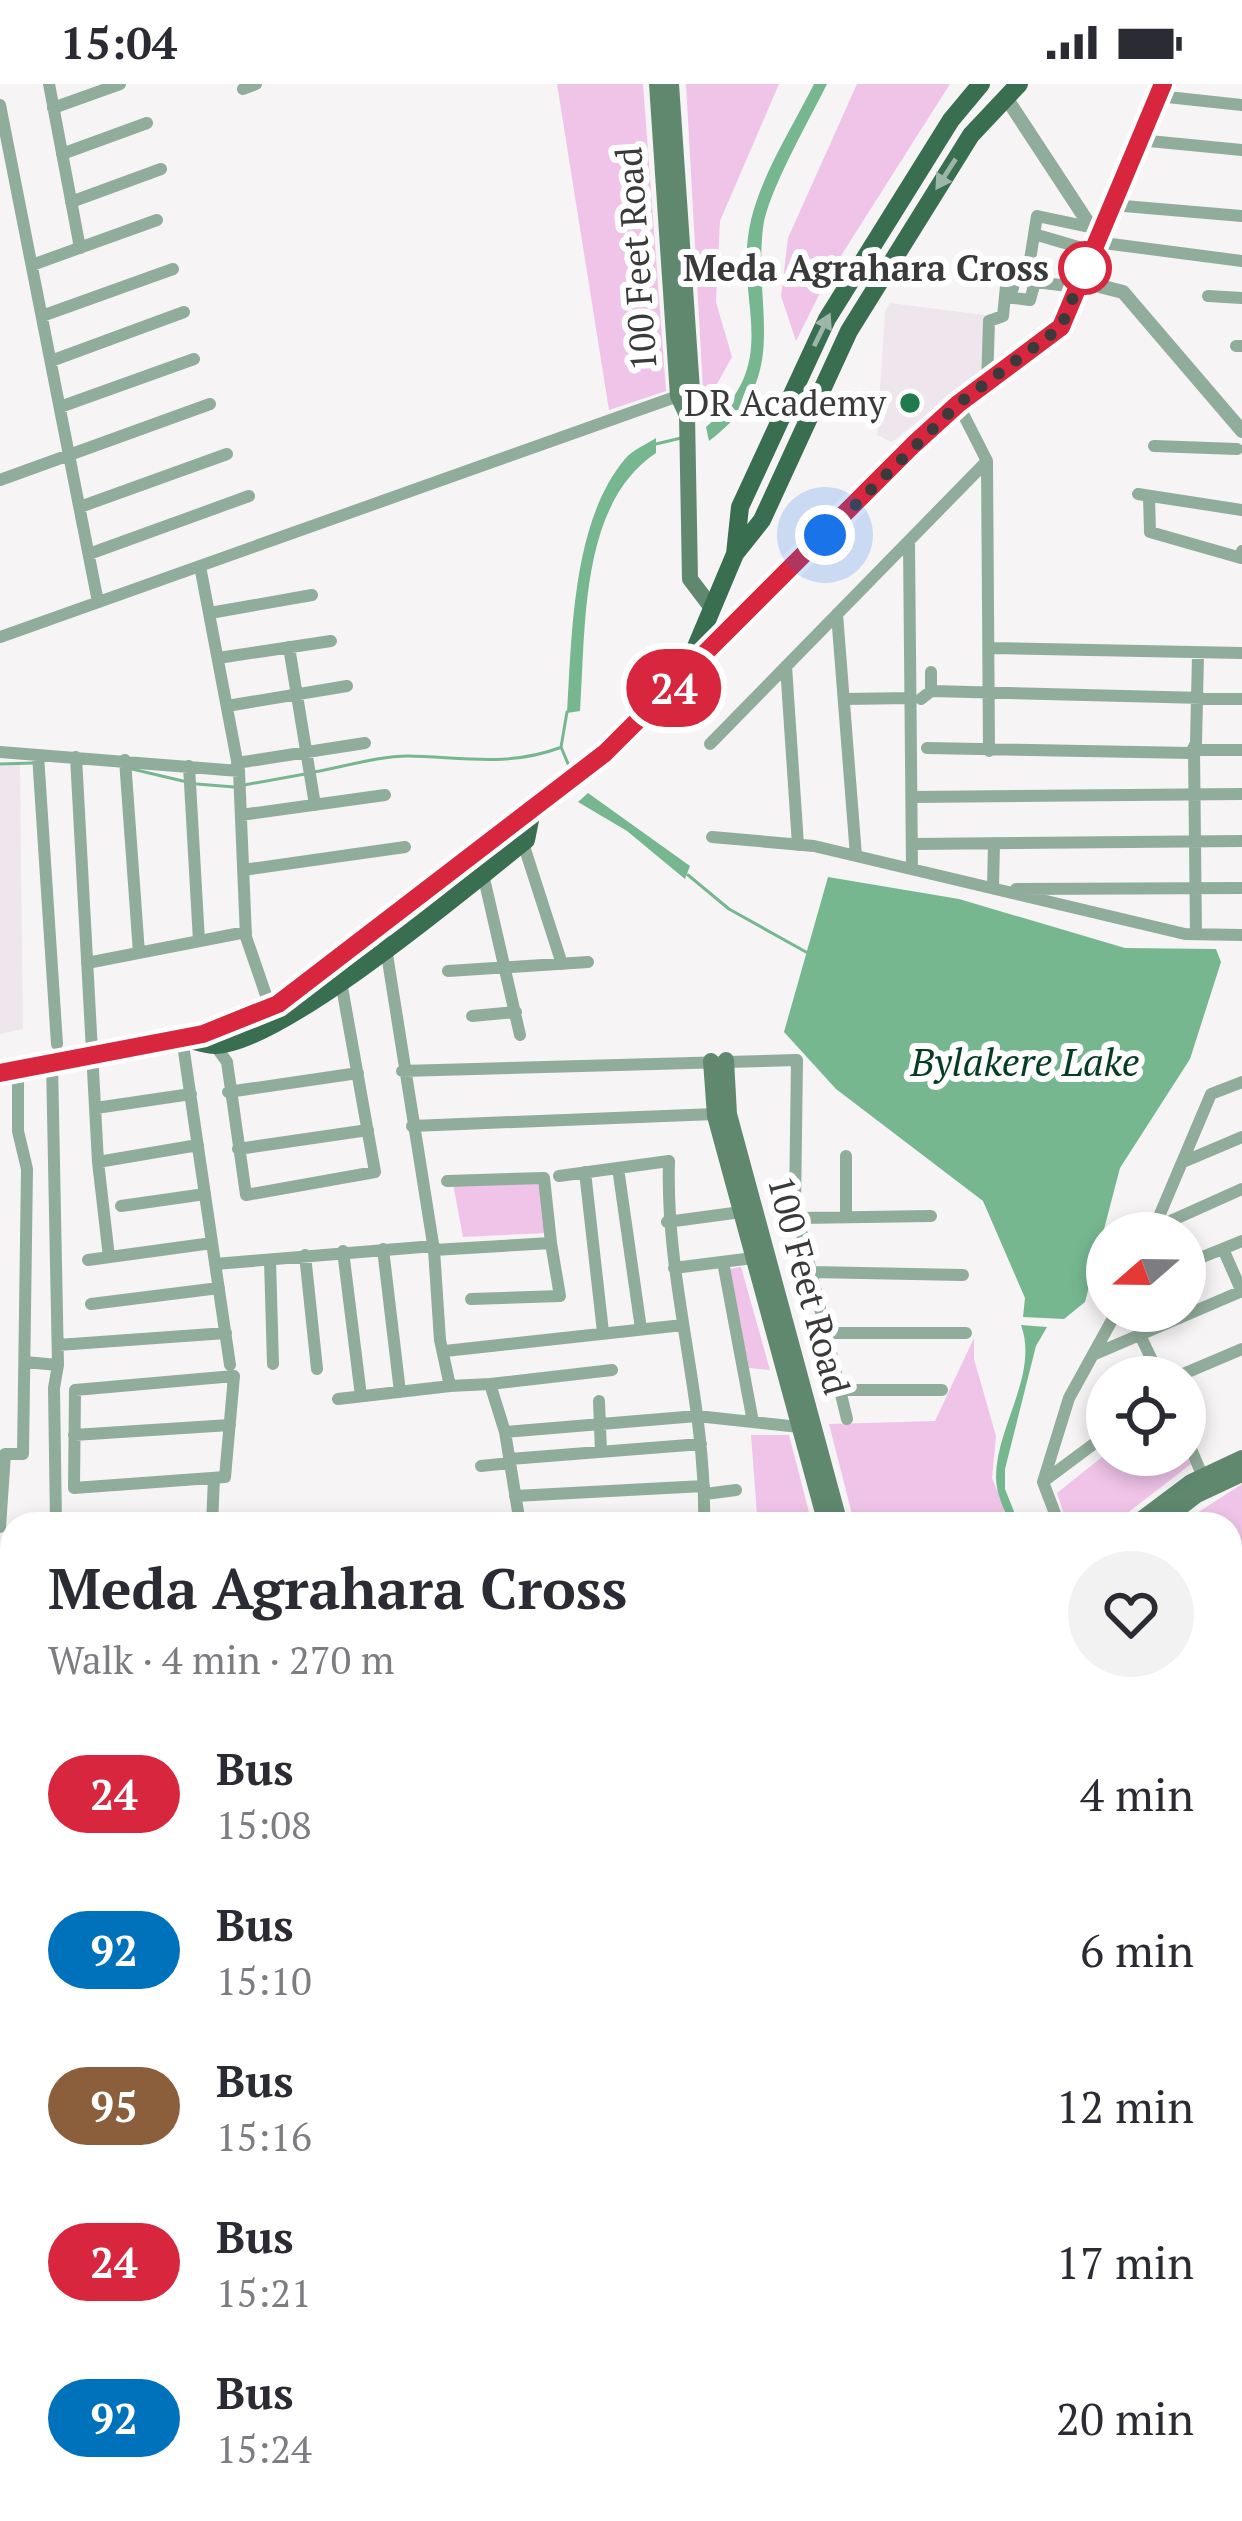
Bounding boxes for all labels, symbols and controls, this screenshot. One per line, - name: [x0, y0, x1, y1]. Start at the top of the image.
- text: 15:04: [60, 12, 177, 72]
- street label: 100 Feet Road: [604, 145, 667, 373]
- one-way arrow: [935, 158, 957, 191]
- marker: Meda Agrahara Cross: [1060, 243, 1110, 293]
- place label: Meda Agrahara Cross: [683, 244, 1049, 291]
- one-way arrow: [812, 312, 832, 347]
- place label: DR Academy: [684, 379, 887, 426]
- marker: DR Academy: [897, 390, 923, 416]
- your location: [795, 505, 855, 565]
- line badge: 24: [620, 649, 728, 727]
- text: 24: [650, 660, 698, 716]
- water label: Bylakere Lake: [909, 1035, 1140, 1087]
- street label: 100 Feet Road: [758, 1170, 861, 1399]
- north arrow: [1086, 1212, 1206, 1332]
- map controls: [1086, 1212, 1206, 1476]
- button: locate: [1086, 1356, 1206, 1476]
- text: Meda Agrahara Cross: [48, 1550, 627, 1625]
- button: heart: [1068, 1551, 1194, 1677]
- text: Walk · 4 min · 270 m: [48, 1633, 394, 1685]
- text: Bus: [216, 1738, 294, 1798]
- text: 4 min: [1080, 1764, 1194, 1824]
- text: 24: [90, 1766, 138, 1822]
- text: 15:08: [216, 1798, 312, 1850]
- text: Bus: [216, 1894, 294, 1954]
- text: 6 min: [1080, 1920, 1194, 1980]
- text: 92: [90, 1922, 138, 1978]
- text: 15:10: [216, 1954, 312, 2006]
- text: Bus: [216, 2050, 294, 2110]
- text: 12 min: [1056, 2076, 1194, 2136]
- text: 95: [90, 2078, 138, 2134]
- text: 15:16: [216, 2110, 312, 2162]
- text: Bus: [216, 2206, 294, 2266]
- text: 17 min: [1056, 2232, 1194, 2292]
- text: 24: [90, 2234, 138, 2290]
- text: 15:21: [216, 2266, 312, 2318]
- text: Bus: [216, 2362, 294, 2422]
- text: 20 min: [1056, 2388, 1194, 2448]
- text: 92: [90, 2390, 138, 2446]
- text: 15:24: [216, 2422, 312, 2474]

